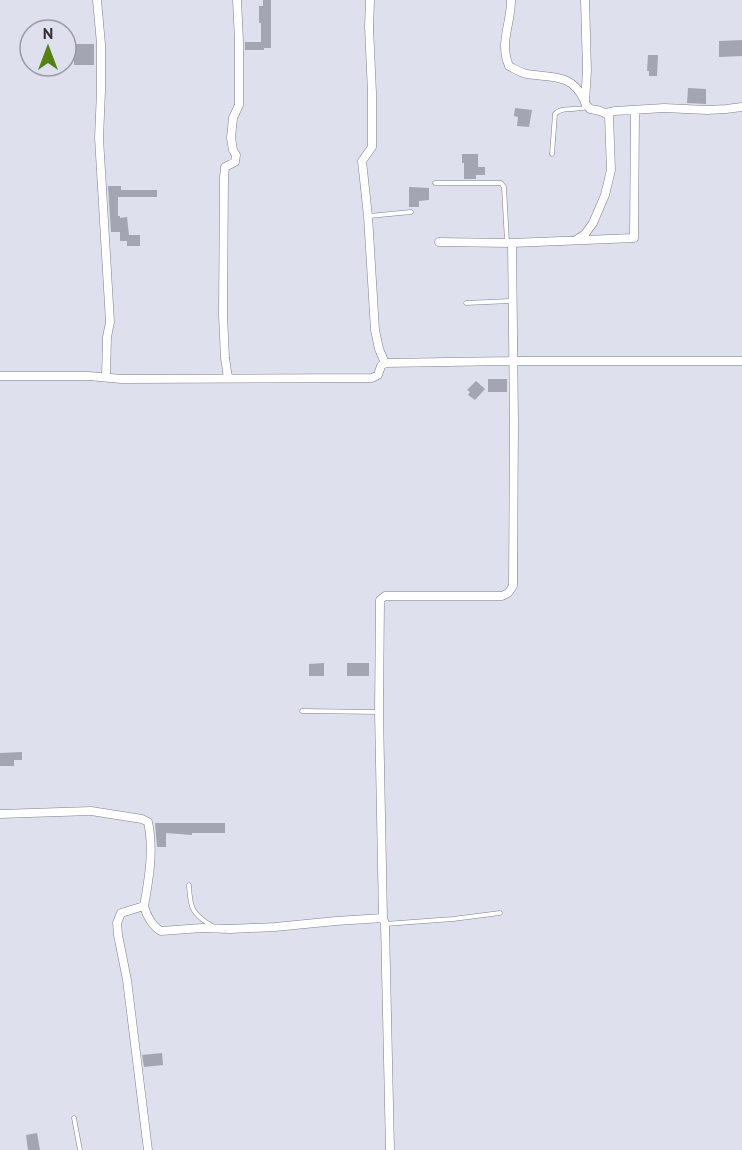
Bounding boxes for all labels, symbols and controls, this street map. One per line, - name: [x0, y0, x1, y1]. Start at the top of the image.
- north arrow: [18, 18, 78, 78]
- text: N: [43, 23, 53, 43]

